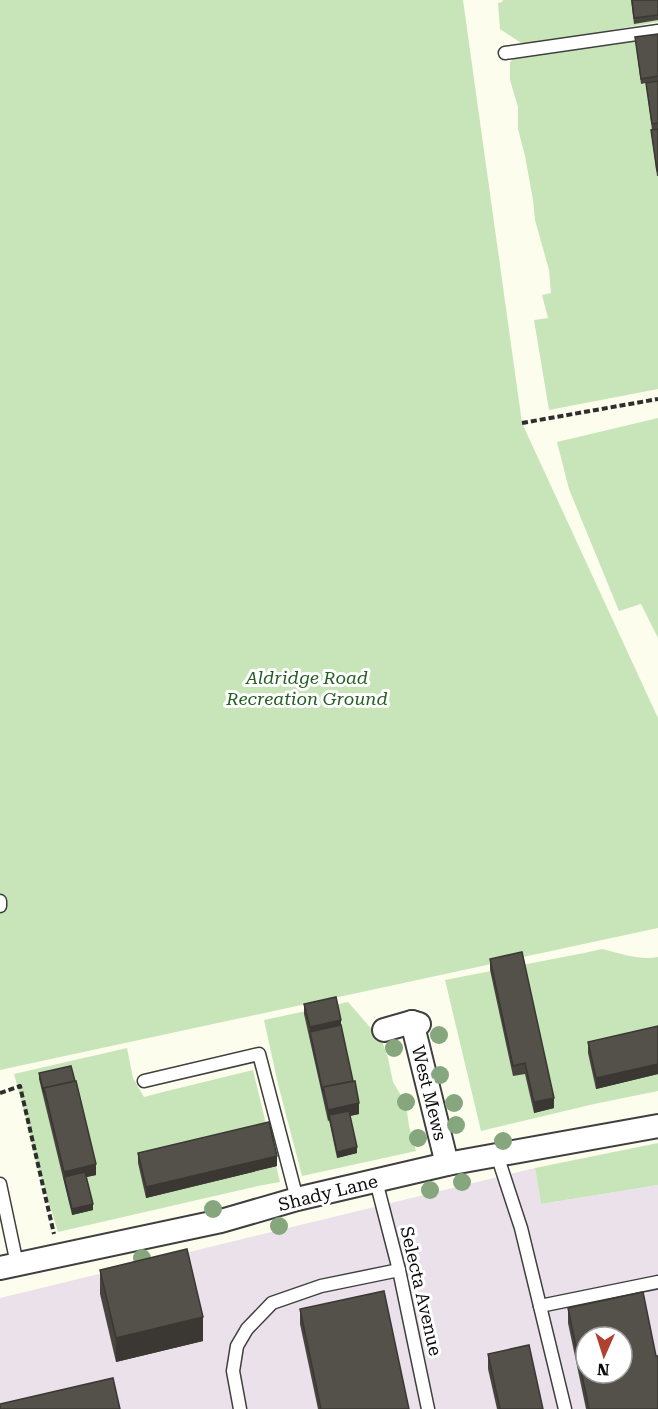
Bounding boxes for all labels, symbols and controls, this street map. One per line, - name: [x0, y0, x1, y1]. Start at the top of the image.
- park label: Aldridge Road Recreation Ground: [225, 667, 388, 709]
- street label: West Mews: [408, 1043, 451, 1143]
- street label: Shady Lane: [276, 1170, 380, 1215]
- street label: Selecta Avenue: [396, 1224, 447, 1358]
- north arrow: [574, 1325, 634, 1385]
- text: N: [597, 1360, 610, 1379]

